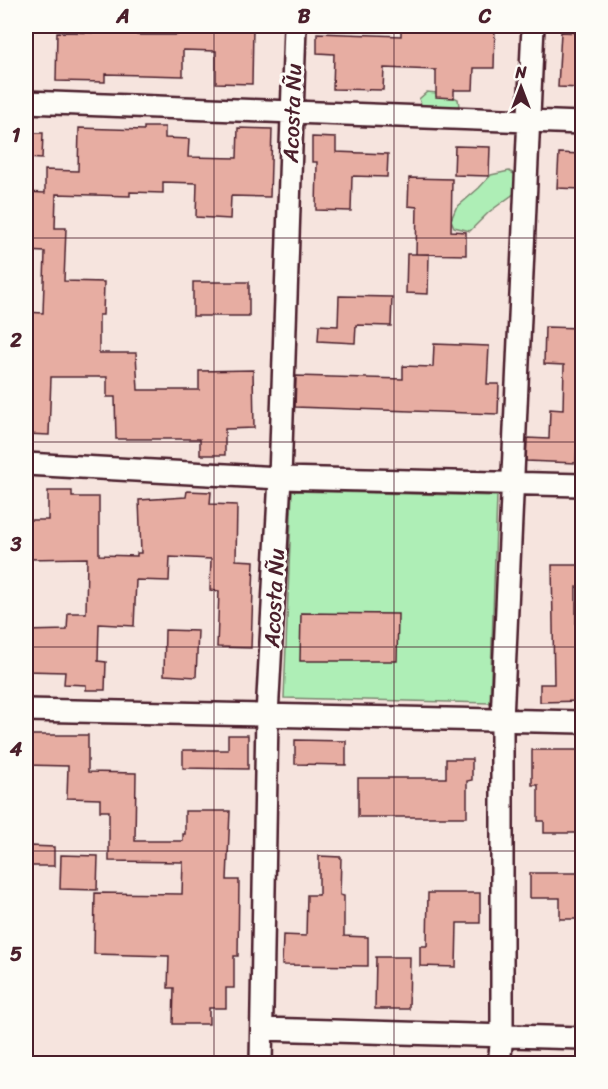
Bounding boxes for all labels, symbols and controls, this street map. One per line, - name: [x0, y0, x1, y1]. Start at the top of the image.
- text: A: [115, 0, 130, 34]
- text: B: [298, 0, 311, 34]
- text: C: [478, 0, 492, 34]
- north arrow: [491, 57, 551, 117]
- text: N: [514, 58, 527, 87]
- street label: Acosta Ñu: [271, 62, 313, 164]
- text: 1: [12, 118, 21, 153]
- text: 2: [9, 323, 22, 358]
- text: 3: [10, 527, 22, 562]
- street label: Acosta Ñu: [252, 547, 296, 650]
- text: 4: [9, 732, 23, 767]
- text: 5: [10, 937, 22, 972]

